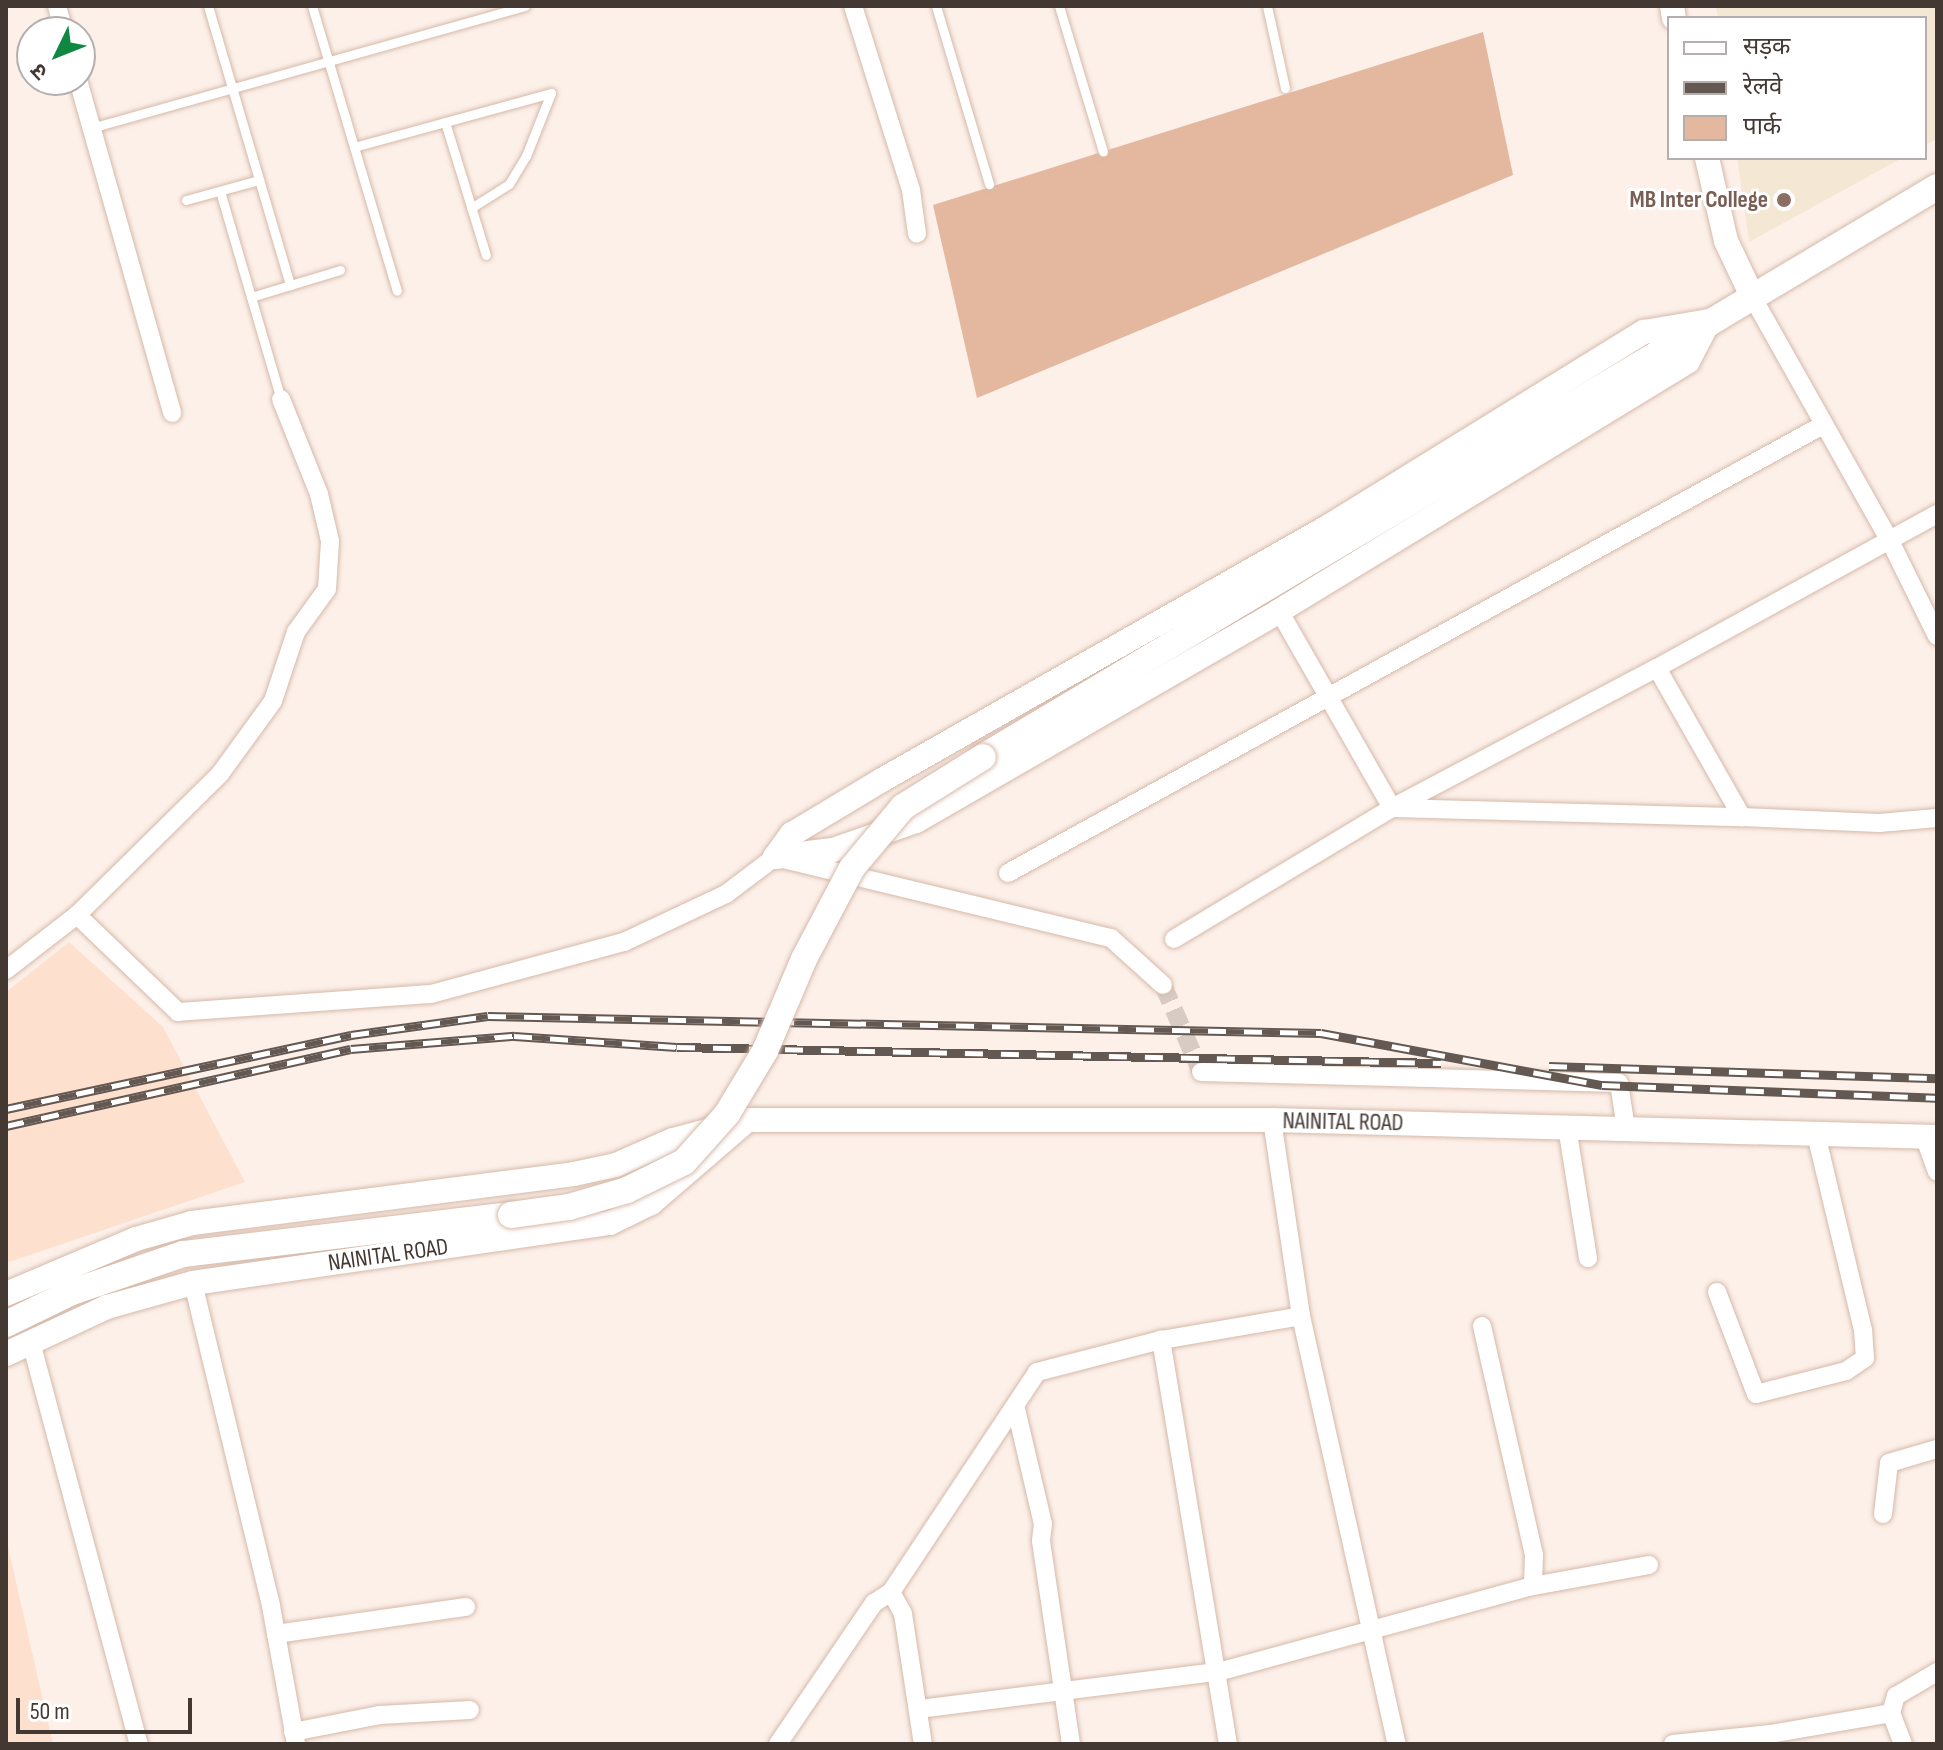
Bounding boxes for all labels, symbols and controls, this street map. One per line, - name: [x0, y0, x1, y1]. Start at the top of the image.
- north arrow: [16, 16, 96, 96]
- legend: [1667, 16, 1927, 160]
- text: सड़क: [1743, 32, 1791, 61]
- text: उ: [25, 57, 54, 85]
- text: रेलवे: [1743, 72, 1782, 101]
- text: पार्क: [1743, 112, 1781, 141]
- place label: MB Inter College: [1630, 186, 1768, 214]
- marker: MB Inter College: [1775, 191, 1793, 209]
- street label: NAINITAL ROAD: [1282, 1107, 1404, 1137]
- street label: NAINITAL ROAD: [326, 1232, 450, 1278]
- scale bar: [20, 1682, 196, 1732]
- text: 50 m: [30, 1697, 70, 1726]

